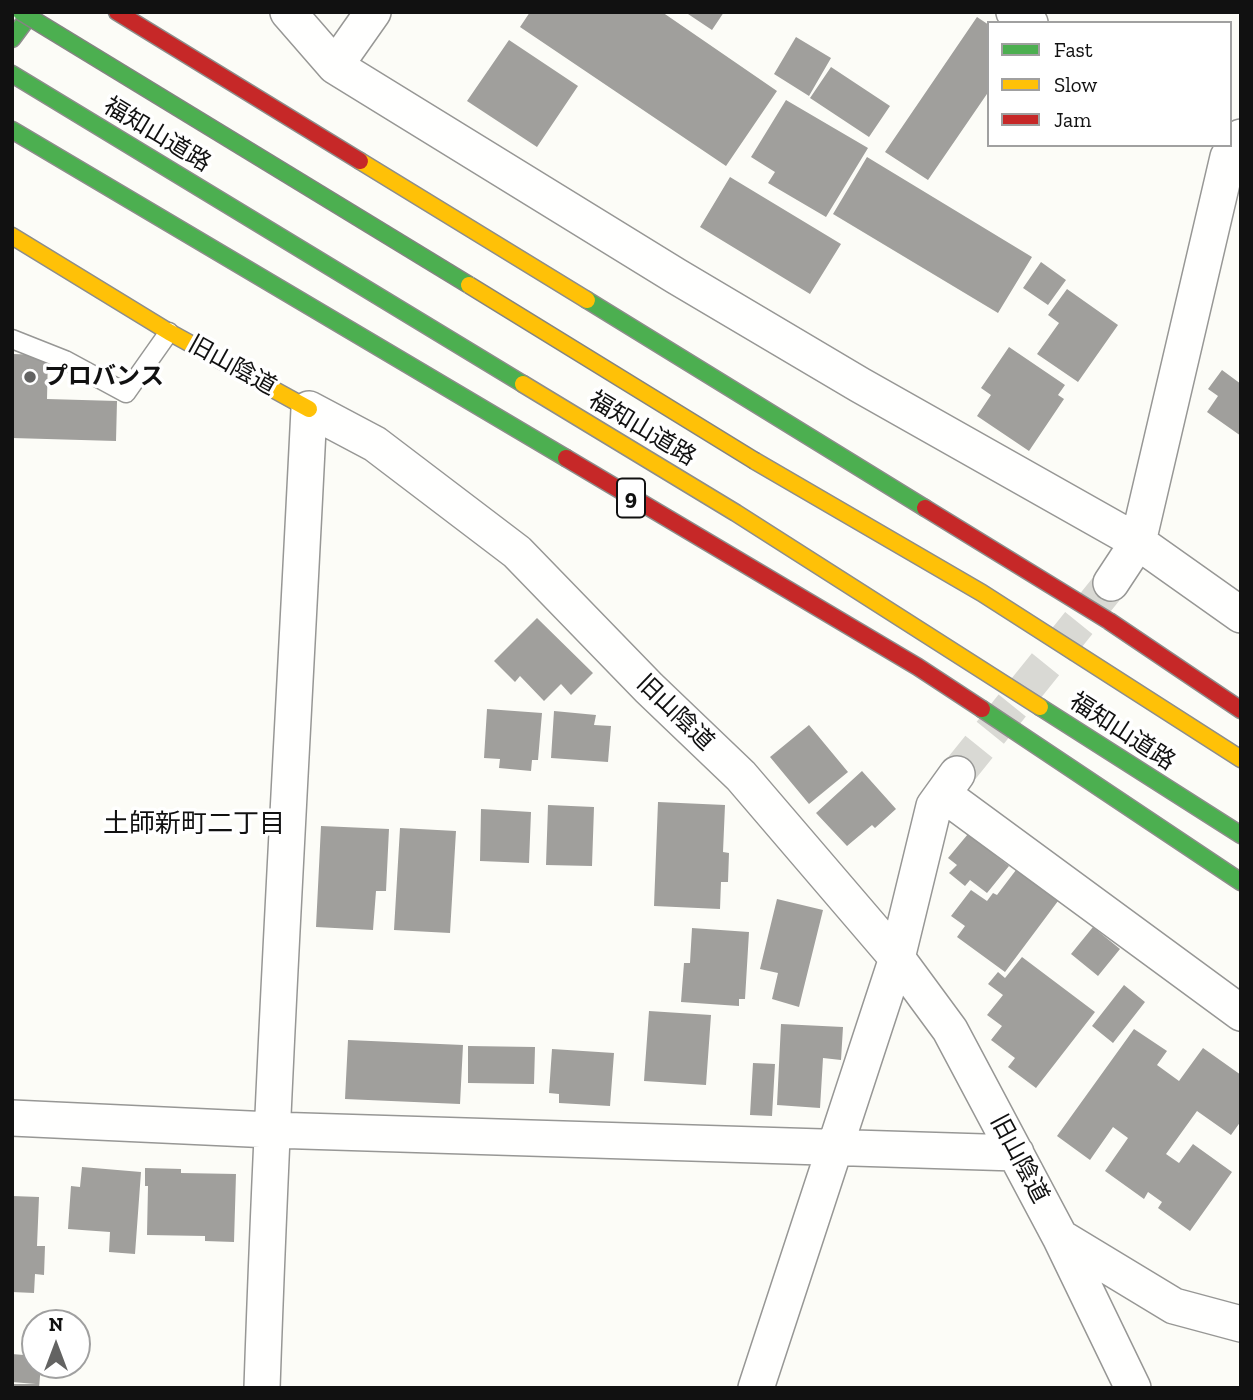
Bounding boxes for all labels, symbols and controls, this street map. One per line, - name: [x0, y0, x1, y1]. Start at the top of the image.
- legend: [987, 21, 1232, 147]
- text: Fast: [1054, 37, 1093, 62]
- text: Slow: [1054, 72, 1097, 97]
- street label: 福知山道路: [98, 92, 216, 178]
- text: Jam: [1054, 107, 1091, 132]
- street label: 旧山陰道: [183, 330, 281, 402]
- place label: プロバンス: [44, 363, 164, 391]
- marker: プロバンス: [22, 369, 38, 385]
- street label: 福知山道路: [583, 386, 701, 472]
- road number: 9: [617, 478, 645, 518]
- street label: 旧山陰道: [630, 669, 720, 757]
- street label: 福知山道路: [1064, 687, 1180, 777]
- district label: 土師新町二丁目: [103, 809, 285, 841]
- street label: 旧山陰道: [984, 1110, 1054, 1208]
- north arrow: [21, 1309, 91, 1379]
- text: N: [49, 1313, 63, 1336]

